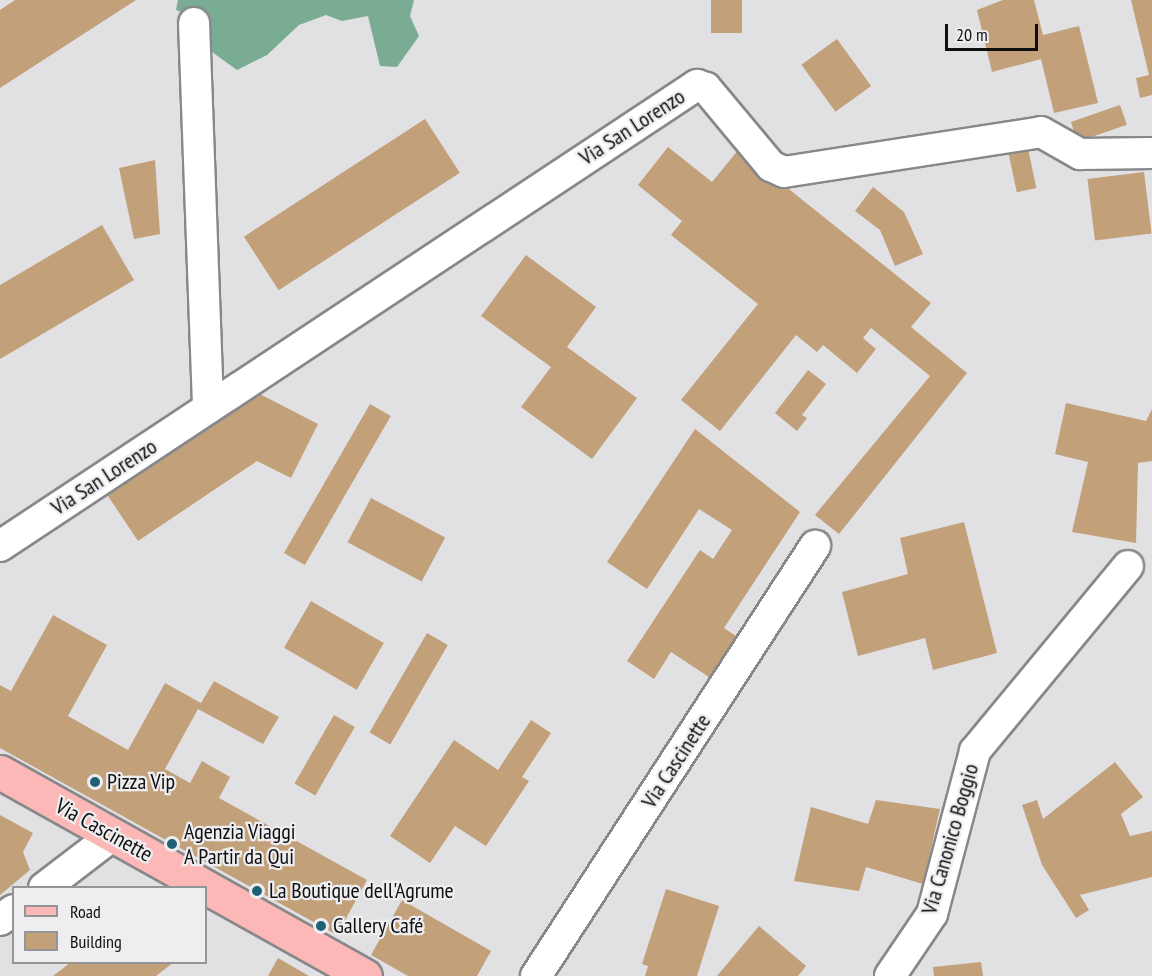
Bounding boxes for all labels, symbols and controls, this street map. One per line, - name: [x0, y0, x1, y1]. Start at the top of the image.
- scale bar: [948, 12, 1041, 50]
- text: 20 m: [956, 23, 988, 46]
- street label: Via San Lorenzo: [574, 83, 690, 171]
- street label: Via San Lorenzo: [46, 433, 162, 521]
- street label: Via Cascinette: [636, 709, 716, 813]
- street label: Via Canonico Boggio: [916, 761, 984, 917]
- place label: Pizza Vip: [107, 769, 176, 795]
- marker: Pizza Vip: [88, 775, 102, 789]
- street label: Via Cascinette: [51, 793, 157, 867]
- place label: Agenzia Viaggi A Partir da Qui: [184, 818, 296, 870]
- marker: Agenzia Viaggi A Partir da Qui: [165, 837, 179, 851]
- place label: La Boutique dell'Agrume: [269, 878, 454, 904]
- marker: La Boutique dell'Agrume: [250, 884, 264, 898]
- legend: [12, 886, 207, 964]
- text: Road: [70, 900, 101, 923]
- place label: Gallery Café: [333, 913, 424, 939]
- marker: Gallery Café: [314, 919, 328, 933]
- text: Building: [70, 930, 122, 953]

